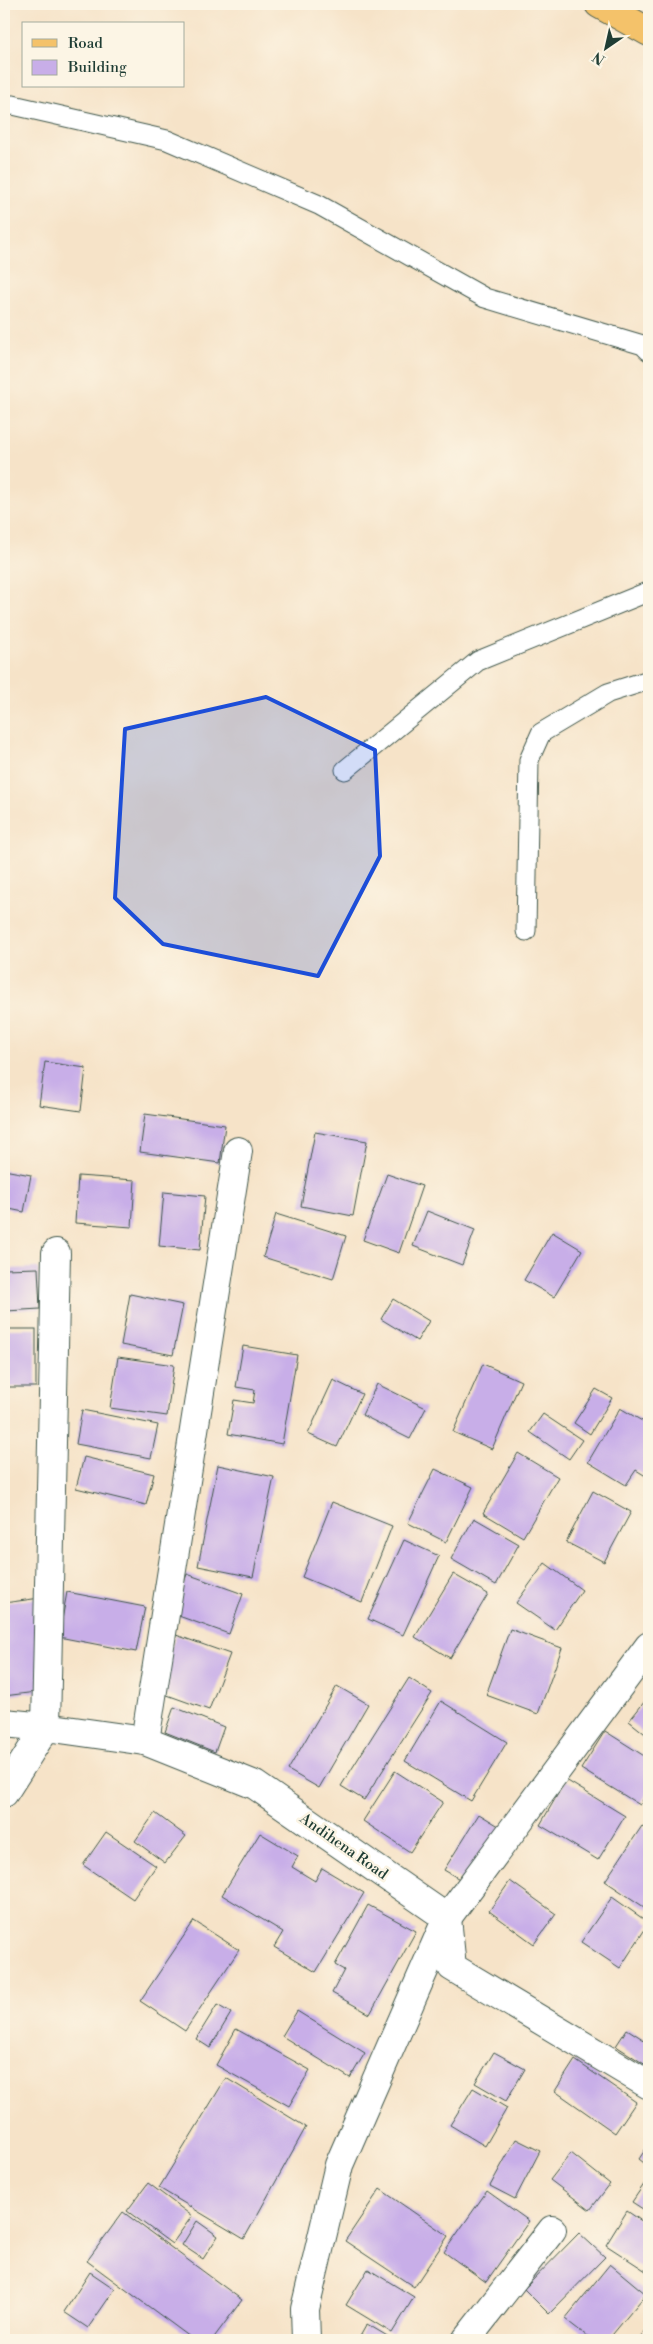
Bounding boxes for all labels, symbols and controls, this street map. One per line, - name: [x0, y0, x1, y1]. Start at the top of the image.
- legend: [22, 22, 185, 88]
- north arrow: [580, 22, 630, 72]
- text: Road: [68, 34, 103, 53]
- text: N: [590, 47, 609, 69]
- text: Building: [67, 58, 127, 77]
- street label: Andihena Road: [295, 1808, 392, 1884]

